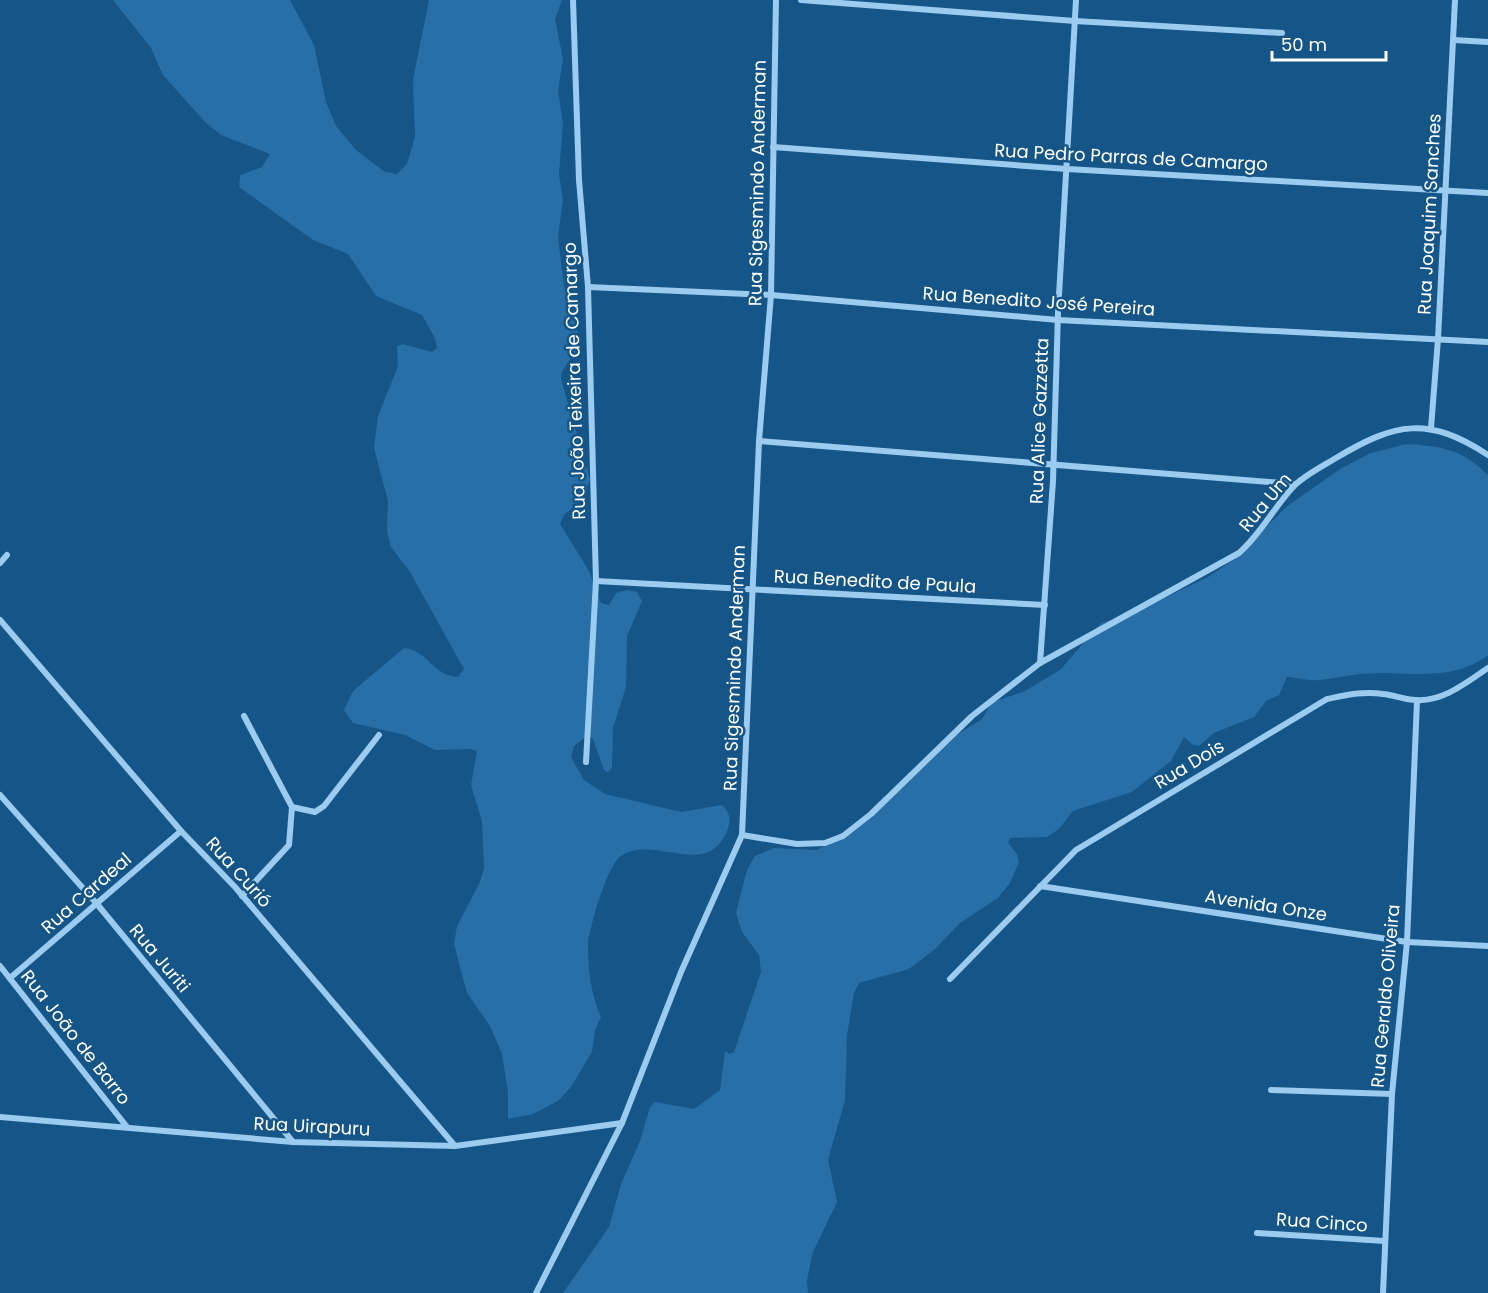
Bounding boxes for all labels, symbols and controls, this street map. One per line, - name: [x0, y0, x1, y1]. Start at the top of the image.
- scale bar: [1272, 24, 1386, 62]
- text: 50 m: [1281, 32, 1327, 57]
- street label: Rua Sigesmindo Anderman: [742, 60, 772, 306]
- street label: Rua Joaquim Sanches: [1411, 113, 1447, 315]
- street label: Rua Pedro Parras de Camargo: [994, 137, 1268, 177]
- street label: Rua João Teixeira de Camargo: [557, 242, 591, 520]
- street label: Rua Benedito José Pereira: [922, 280, 1156, 322]
- street label: Rua Alice Gazzetta: [1024, 337, 1054, 505]
- street label: Rua Um: [1233, 467, 1297, 537]
- street label: Rua Sigesmindo Anderman: [717, 545, 751, 791]
- street label: Rua Benedito de Paula: [773, 563, 977, 599]
- street label: Rua Dois: [1149, 733, 1229, 795]
- street label: Rua Curió: [200, 831, 278, 913]
- street label: Rua Cardeal: [35, 847, 137, 939]
- street label: Avenida Onze: [1203, 883, 1329, 927]
- street label: Rua Geraldo Oliveira: [1365, 903, 1405, 1089]
- street label: Rua Juriti: [124, 918, 196, 998]
- street label: Rua João de Barro: [15, 964, 137, 1110]
- street label: Rua Uirapuru: [253, 1110, 371, 1142]
- street label: Rua Cinco: [1275, 1206, 1369, 1238]

